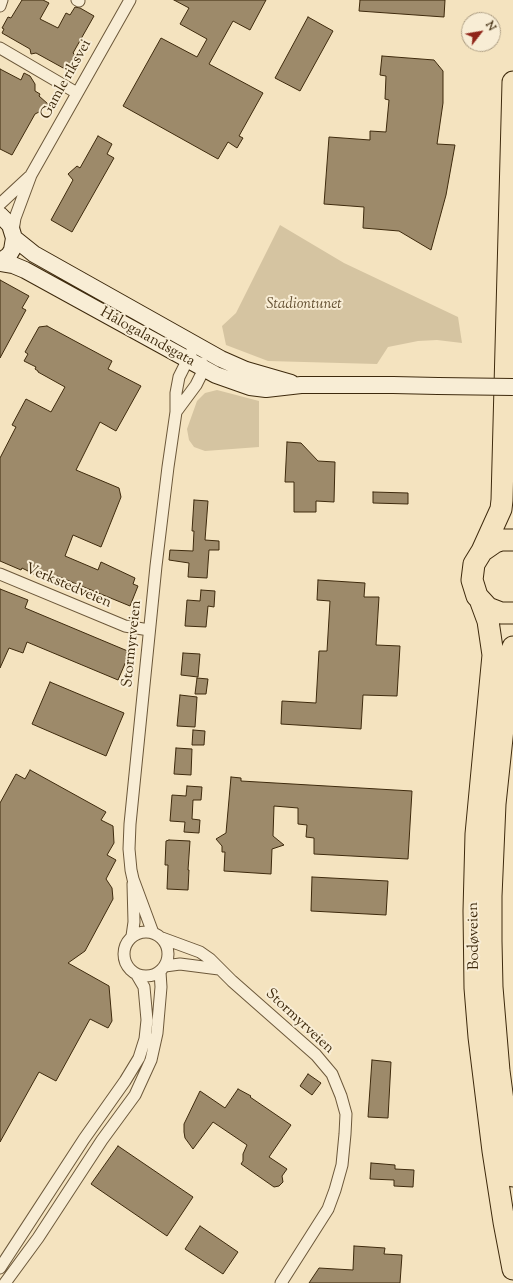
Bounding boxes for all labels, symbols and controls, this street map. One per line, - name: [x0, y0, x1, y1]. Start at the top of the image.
- north arrow: [461, 12, 501, 52]
- text: N: [481, 18, 500, 34]
- street label: Gamle riksvei: [38, 37, 96, 123]
- park label: Stadiontunet: [266, 296, 342, 314]
- street label: Hålogalandsgata: [96, 305, 198, 371]
- street label: Verkstedveien: [22, 561, 114, 613]
- street label: Stormyrveien: [119, 600, 147, 688]
- street label: Bodøveien: [465, 902, 485, 970]
- street label: Stormyrveien: [261, 986, 337, 1058]

